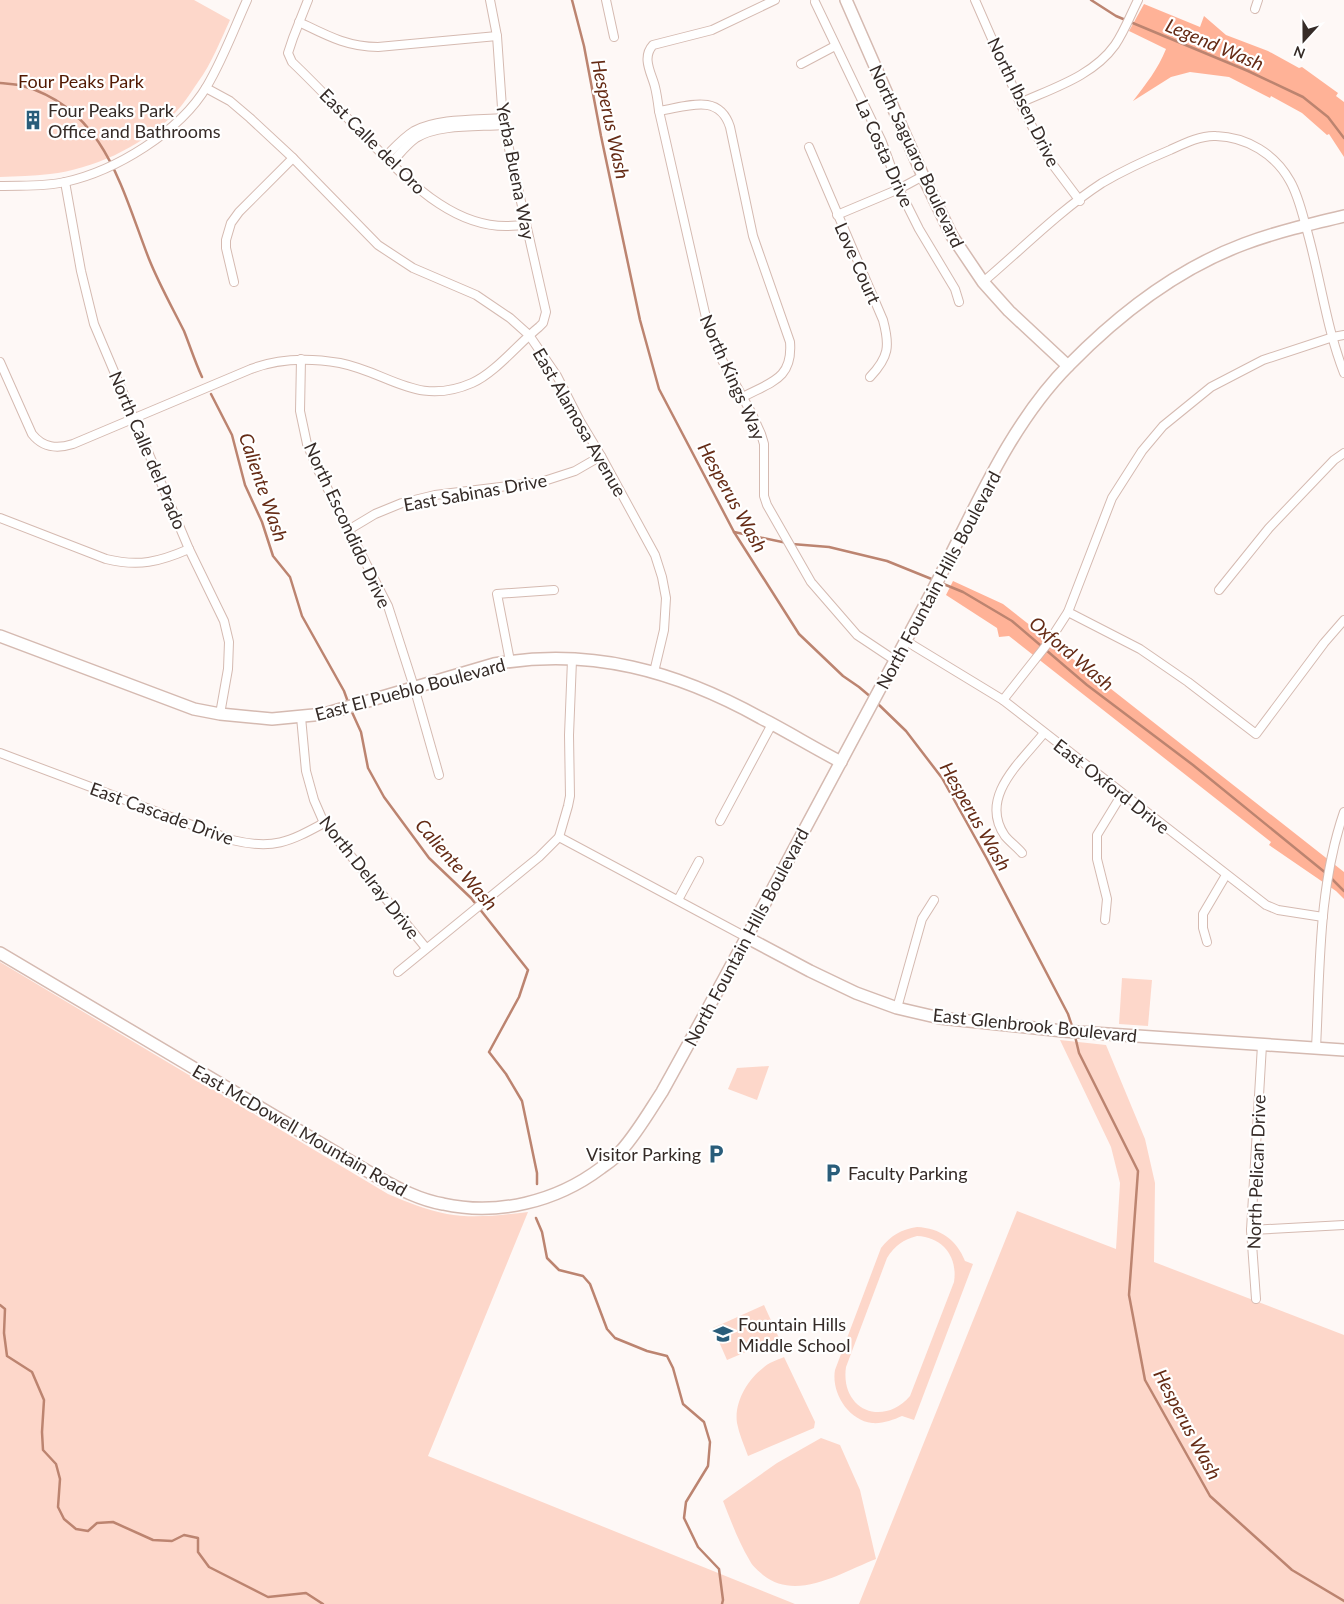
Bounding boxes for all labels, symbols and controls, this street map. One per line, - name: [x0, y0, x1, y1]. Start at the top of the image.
- water label: Legend Wash: [1162, 13, 1268, 75]
- north arrow: [1279, 15, 1329, 65]
- street label: North Ibsen Drive: [983, 34, 1065, 170]
- text: N: [1291, 43, 1307, 62]
- water label: Hesperus Wash: [587, 57, 635, 181]
- street label: North Saguaro Boulevard: [865, 61, 969, 251]
- park label: Four Peaks Park: [18, 70, 145, 92]
- street label: East Calle del Oro: [315, 83, 431, 199]
- street label: La Costa Drive: [851, 96, 919, 210]
- place label: Four Peaks Park Office and Bathrooms: [48, 99, 221, 142]
- street label: Yerba Buena Way: [492, 101, 540, 242]
- building icon: Four Peaks Park Office and Bathrooms: [22, 109, 44, 131]
- street label: Love Court: [830, 219, 886, 308]
- street label: North Kings Way: [696, 311, 771, 444]
- street label: East Alamosa Avenue: [528, 344, 632, 500]
- street label: North Calle del Prado: [105, 368, 191, 532]
- water label: Caliente Wash: [235, 430, 293, 544]
- water label: Hesperus Wash: [693, 438, 773, 556]
- street label: North Escondido Drive: [300, 439, 396, 611]
- street label: North Fountain Hills Boulevard: [871, 467, 1005, 693]
- street label: East Sabinas Drive: [401, 469, 549, 515]
- water label: Oxford Wash: [1025, 611, 1119, 695]
- street label: East El Pueblo Boulevard: [312, 653, 508, 725]
- street label: East Oxford Drive: [1050, 734, 1174, 838]
- water label: Hesperus Wash: [936, 757, 1016, 875]
- street label: East Cascade Drive: [87, 777, 237, 849]
- street label: North Delray Drive: [315, 811, 425, 943]
- water label: Caliente Wash: [411, 814, 503, 914]
- street label: North Fountain Hills Boulevard: [679, 824, 813, 1050]
- street label: East Glenbrook Boulevard: [932, 1003, 1138, 1047]
- street label: East McDowell Mountain Road: [189, 1059, 411, 1201]
- street label: North Pelican Drive: [1242, 1094, 1270, 1250]
- place label: Visitor Parking: [586, 1143, 701, 1165]
- parking icon: Visitor Parking: [705, 1143, 727, 1165]
- parking icon: Faculty Parking: [822, 1162, 844, 1184]
- place label: Faculty Parking: [848, 1162, 968, 1184]
- place label: Fountain Hills Middle School: [738, 1313, 850, 1356]
- school or university icon: Fountain Hills Middle School: [712, 1323, 734, 1345]
- water label: Hesperus Wash: [1149, 1365, 1227, 1483]

